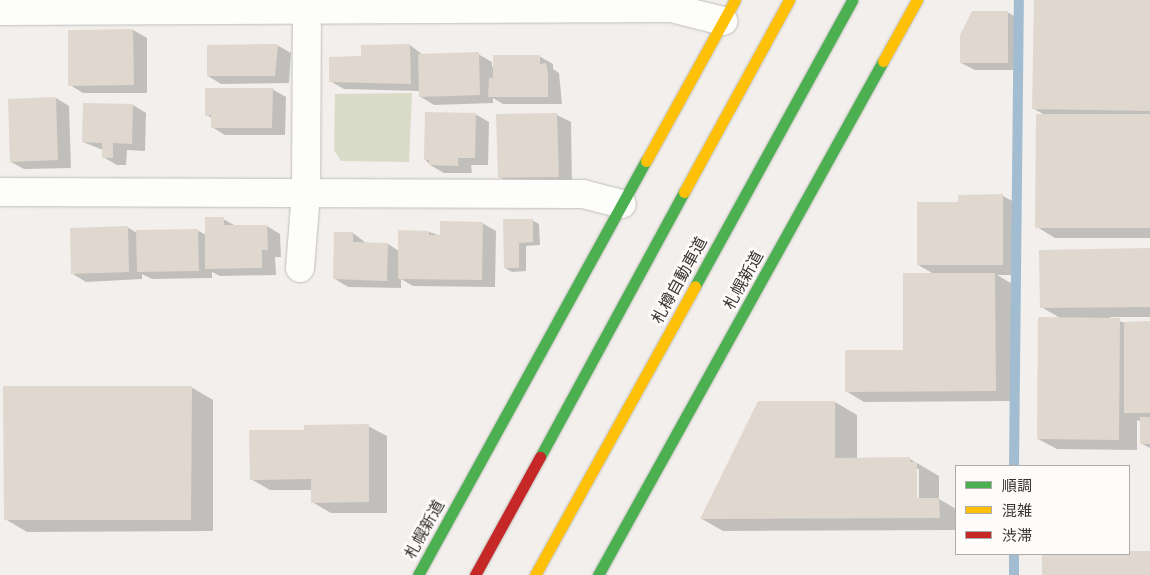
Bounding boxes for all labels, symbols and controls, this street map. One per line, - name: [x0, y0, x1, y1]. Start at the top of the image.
- street label: 札樽自動車道: [647, 233, 711, 327]
- street label: 札幌新道: [719, 247, 767, 313]
- legend: [955, 465, 1130, 555]
- text: 順調: [1002, 476, 1032, 495]
- street label: 札幌新道: [400, 496, 448, 562]
- text: 混雑: [1002, 501, 1032, 520]
- text: 渋滞: [1002, 526, 1032, 545]

